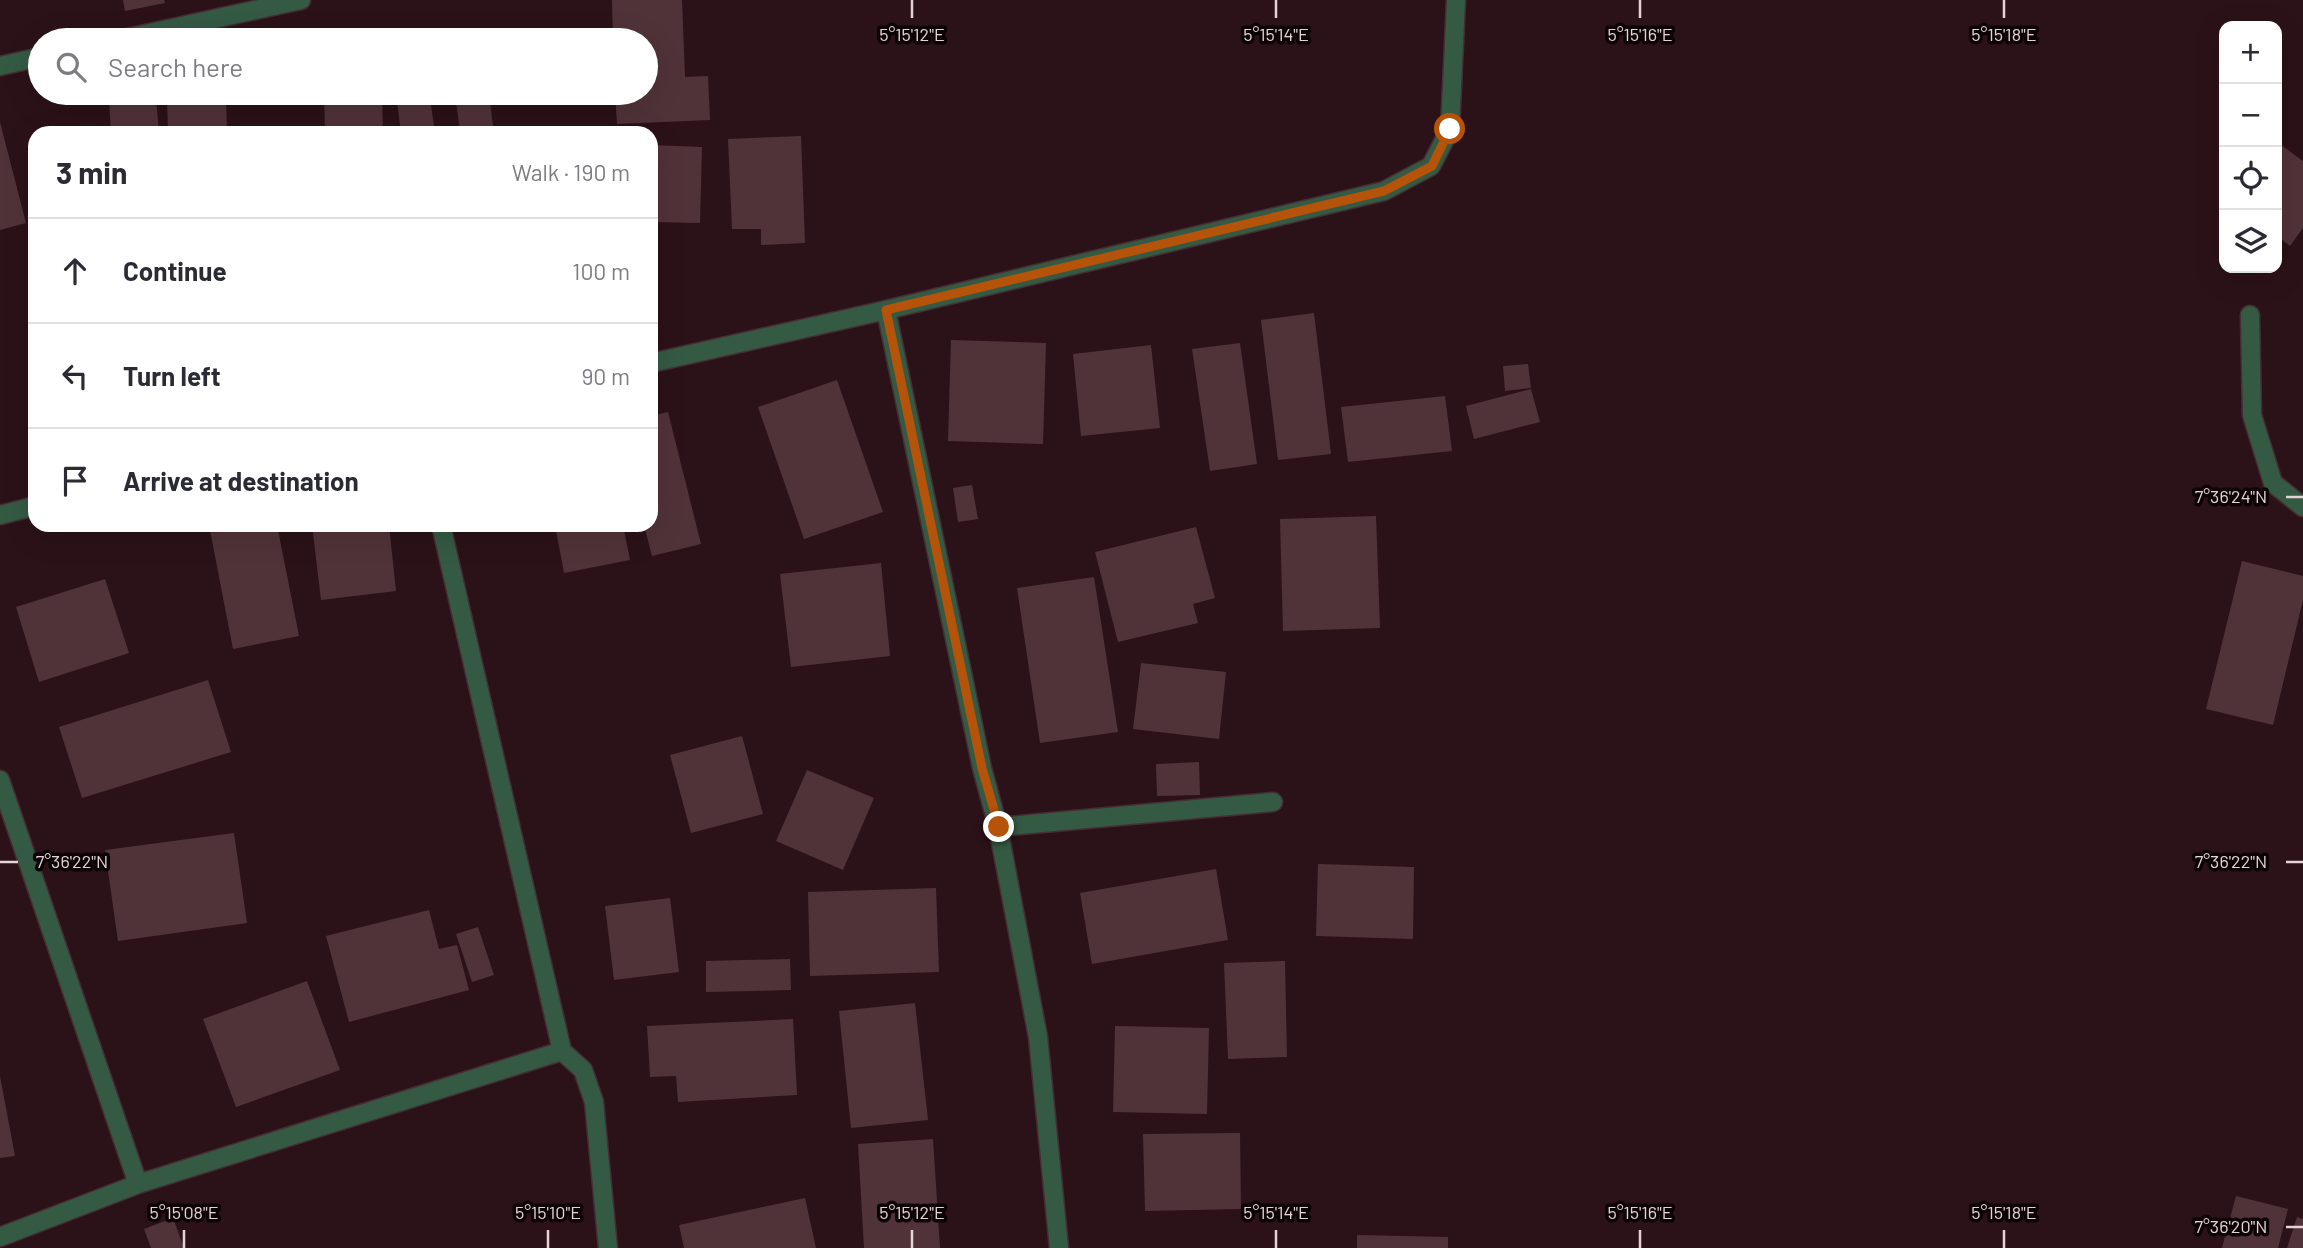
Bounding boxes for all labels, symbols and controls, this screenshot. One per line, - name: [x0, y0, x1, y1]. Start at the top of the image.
- map controls: [2219, 21, 2282, 273]
- button: +: [2219, 21, 2282, 84]
- text: 5°15'12"E: [879, 23, 945, 45]
- text: 5°15'14"E: [1243, 23, 1309, 45]
- text: 5°15'16"E: [1607, 23, 1673, 45]
- text: 5°15'18"E: [1971, 23, 2037, 45]
- search box: [28, 28, 658, 105]
- icon: search: [52, 48, 90, 86]
- text: Search here: [108, 51, 243, 82]
- button: −: [2219, 84, 2282, 147]
- route start: [1434, 113, 1465, 144]
- button: locate: [2219, 147, 2282, 210]
- text: 3 min: [56, 154, 127, 190]
- text: Walk · 190 m: [512, 158, 630, 186]
- button: layers: [2219, 210, 2282, 273]
- icon: ahead: [56, 252, 94, 290]
- text: Continue: [123, 255, 227, 286]
- text: 100 m: [572, 257, 630, 285]
- icon: left: [56, 357, 94, 395]
- text: Turn left: [123, 360, 221, 391]
- text: 90 m: [581, 362, 630, 390]
- icon: arrive: [56, 462, 94, 500]
- text: Arrive at destination: [123, 465, 359, 496]
- text: 7°36'24"N: [2195, 485, 2267, 507]
- route end: [983, 811, 1014, 842]
- text: 7°36'22"N: [36, 850, 108, 872]
- text: 7°36'22"N: [2195, 850, 2267, 872]
- text: 5°15'08"E: [149, 1201, 219, 1223]
- text: 5°15'10"E: [515, 1201, 581, 1223]
- text: 5°15'12"E: [879, 1201, 945, 1223]
- text: 5°15'14"E: [1243, 1201, 1309, 1223]
- text: 5°15'16"E: [1607, 1201, 1673, 1223]
- text: 5°15'18"E: [1971, 1201, 2037, 1223]
- text: 7°36'20"N: [2194, 1215, 2268, 1237]

